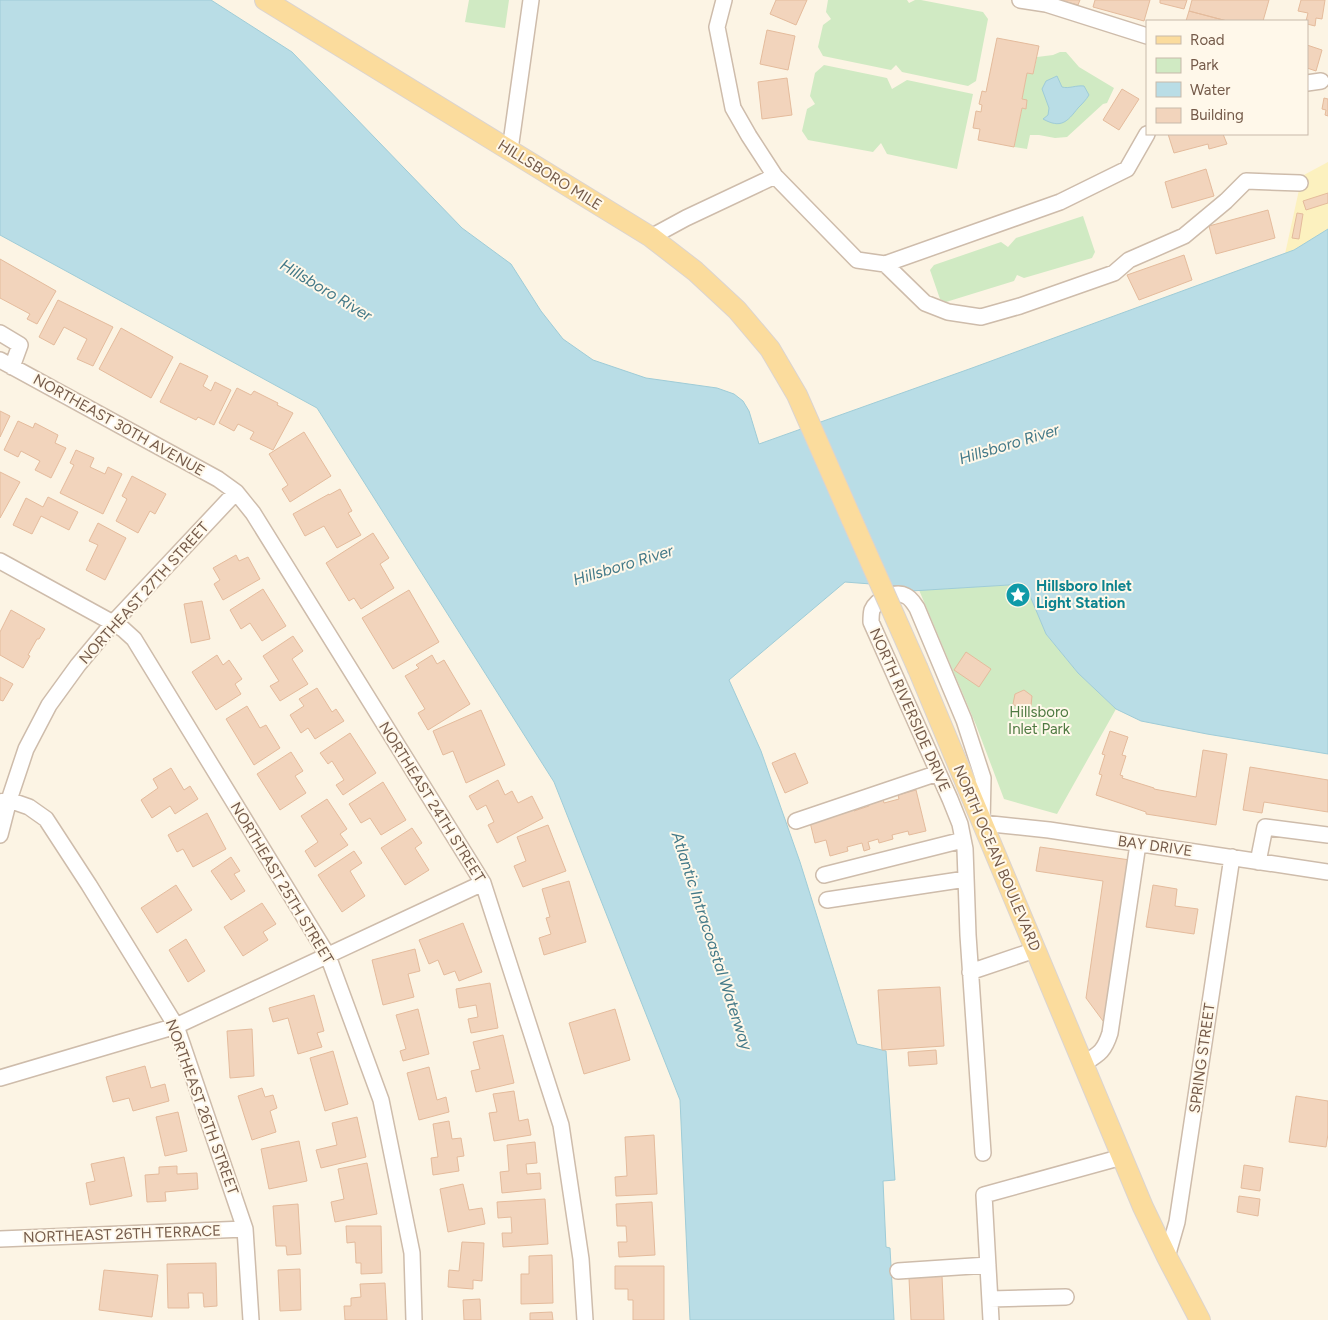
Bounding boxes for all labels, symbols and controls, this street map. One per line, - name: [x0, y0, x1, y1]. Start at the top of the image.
- legend: [1146, 20, 1308, 135]
- text: Road: [1190, 31, 1225, 49]
- text: Park: [1190, 56, 1219, 74]
- text: Water: [1190, 81, 1230, 99]
- text: Building: [1190, 106, 1244, 124]
- street label: HILLSBORO MILE: [495, 136, 605, 214]
- water label: Hillsboro River: [277, 255, 376, 325]
- street label: NORTHEAST 30TH AVENUE: [30, 370, 208, 480]
- water label: Hillsboro River: [957, 420, 1062, 468]
- street label: NORTHEAST 27TH STREET: [75, 518, 213, 668]
- water label: Hillsboro River: [571, 541, 676, 589]
- place label: Hillsboro Inlet Light Station: [1036, 577, 1132, 612]
- place icon: Hillsboro Inlet Light Station: [1005, 582, 1031, 608]
- street label: NORTH RIVERSIDE DRIVE: [866, 625, 954, 795]
- park label: Hillsboro Inlet Park: [1008, 703, 1071, 738]
- street label: NORTHEAST 24TH STREET: [375, 718, 489, 886]
- street label: NORTH OCEAN BOULEVARD: [950, 762, 1044, 954]
- street label: NORTHEAST 25TH STREET: [227, 799, 338, 968]
- water label: Atlantic Intracoastal Waterway: [667, 828, 757, 1053]
- street label: BAY DRIVE: [1117, 832, 1193, 860]
- street label: SPRING STREET: [1185, 1001, 1219, 1114]
- street label: NORTHEAST 26TH STREET: [162, 1017, 242, 1198]
- street label: NORTHEAST 26TH TERRACE: [23, 1222, 221, 1246]

